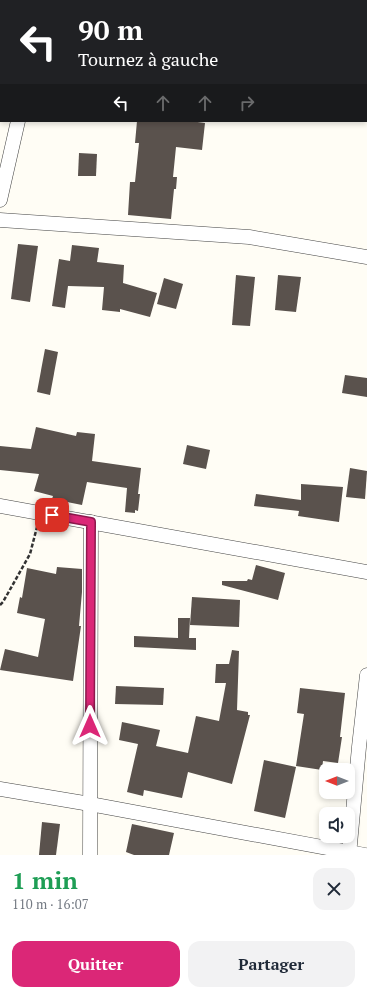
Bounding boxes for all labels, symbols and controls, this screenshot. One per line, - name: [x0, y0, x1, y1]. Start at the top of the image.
- text: 90 m: [78, 11, 143, 48]
- icon: left: [12, 16, 64, 68]
- text: Tournez à gauche: [78, 47, 218, 71]
- icon: left: [110, 92, 132, 114]
- icon: ahead: [152, 92, 174, 114]
- icon: ahead: [194, 92, 216, 114]
- icon: right: [236, 92, 258, 114]
- pin: [35, 498, 69, 532]
- icon: arrive: [41, 504, 63, 526]
- position arrow: [69, 705, 111, 747]
- north arrow: [319, 763, 355, 799]
- map controls: [319, 763, 355, 843]
- button: sound: [319, 807, 355, 843]
- text: 1 min: [12, 864, 78, 896]
- button: close: [313, 868, 355, 910]
- text: 110 m · 16:07: [12, 895, 89, 913]
- button: Quitter: [12, 941, 180, 987]
- button: Partager: [188, 941, 355, 987]

